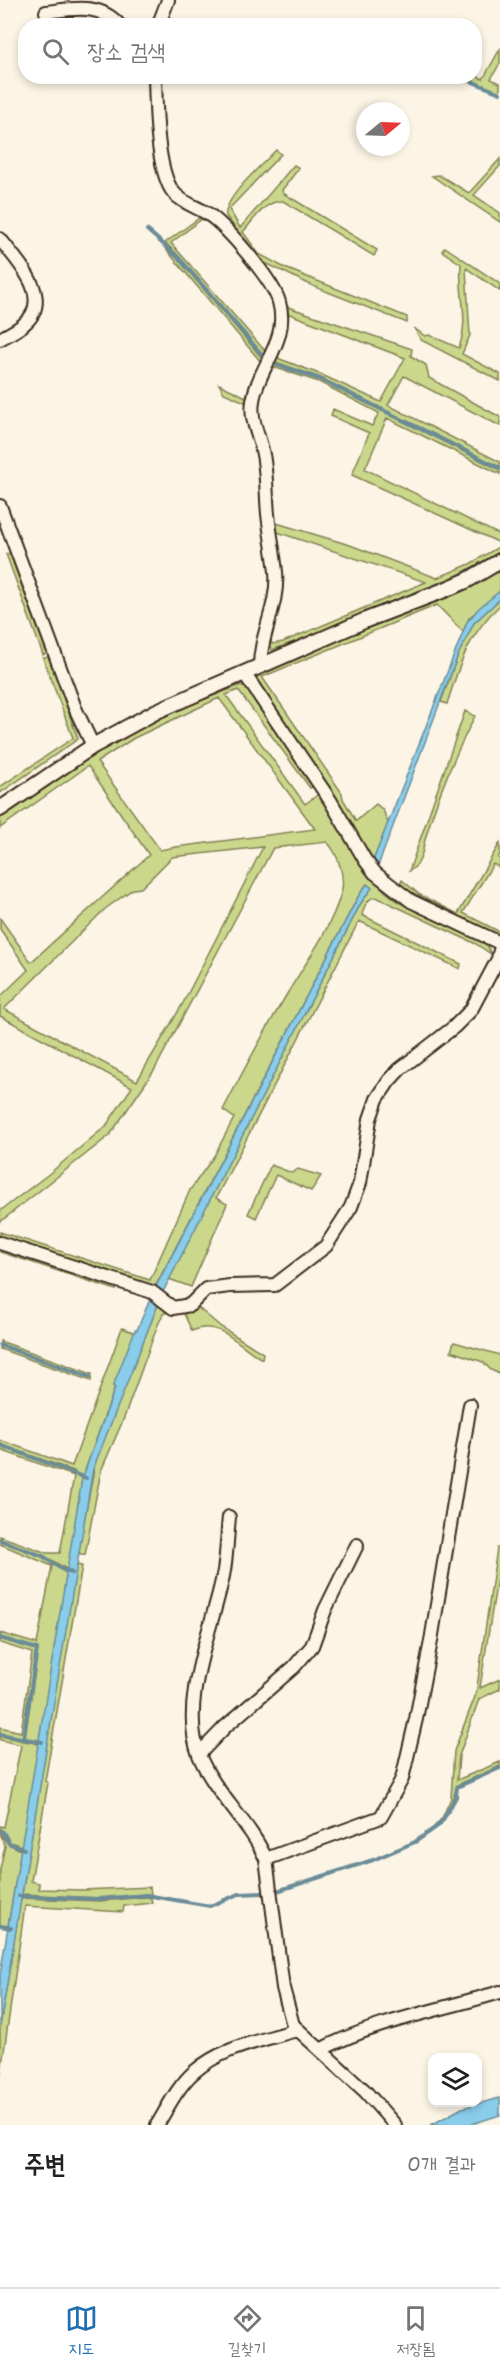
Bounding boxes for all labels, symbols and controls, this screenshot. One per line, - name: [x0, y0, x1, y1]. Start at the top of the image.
- search box: [18, 18, 482, 84]
- icon: search: [39, 35, 72, 68]
- text: 장소 검색: [87, 37, 165, 66]
- north arrow: [356, 102, 410, 156]
- map controls: [428, 2053, 482, 2107]
- button: layers: [428, 2053, 482, 2107]
- text: 주변: [24, 2146, 66, 2181]
- text: 0개 결과: [407, 2151, 476, 2177]
- tab: 지도: [65, 2302, 98, 2359]
- tab: 길찾기: [228, 2302, 266, 2359]
- tab: 저장됨: [396, 2302, 435, 2359]

